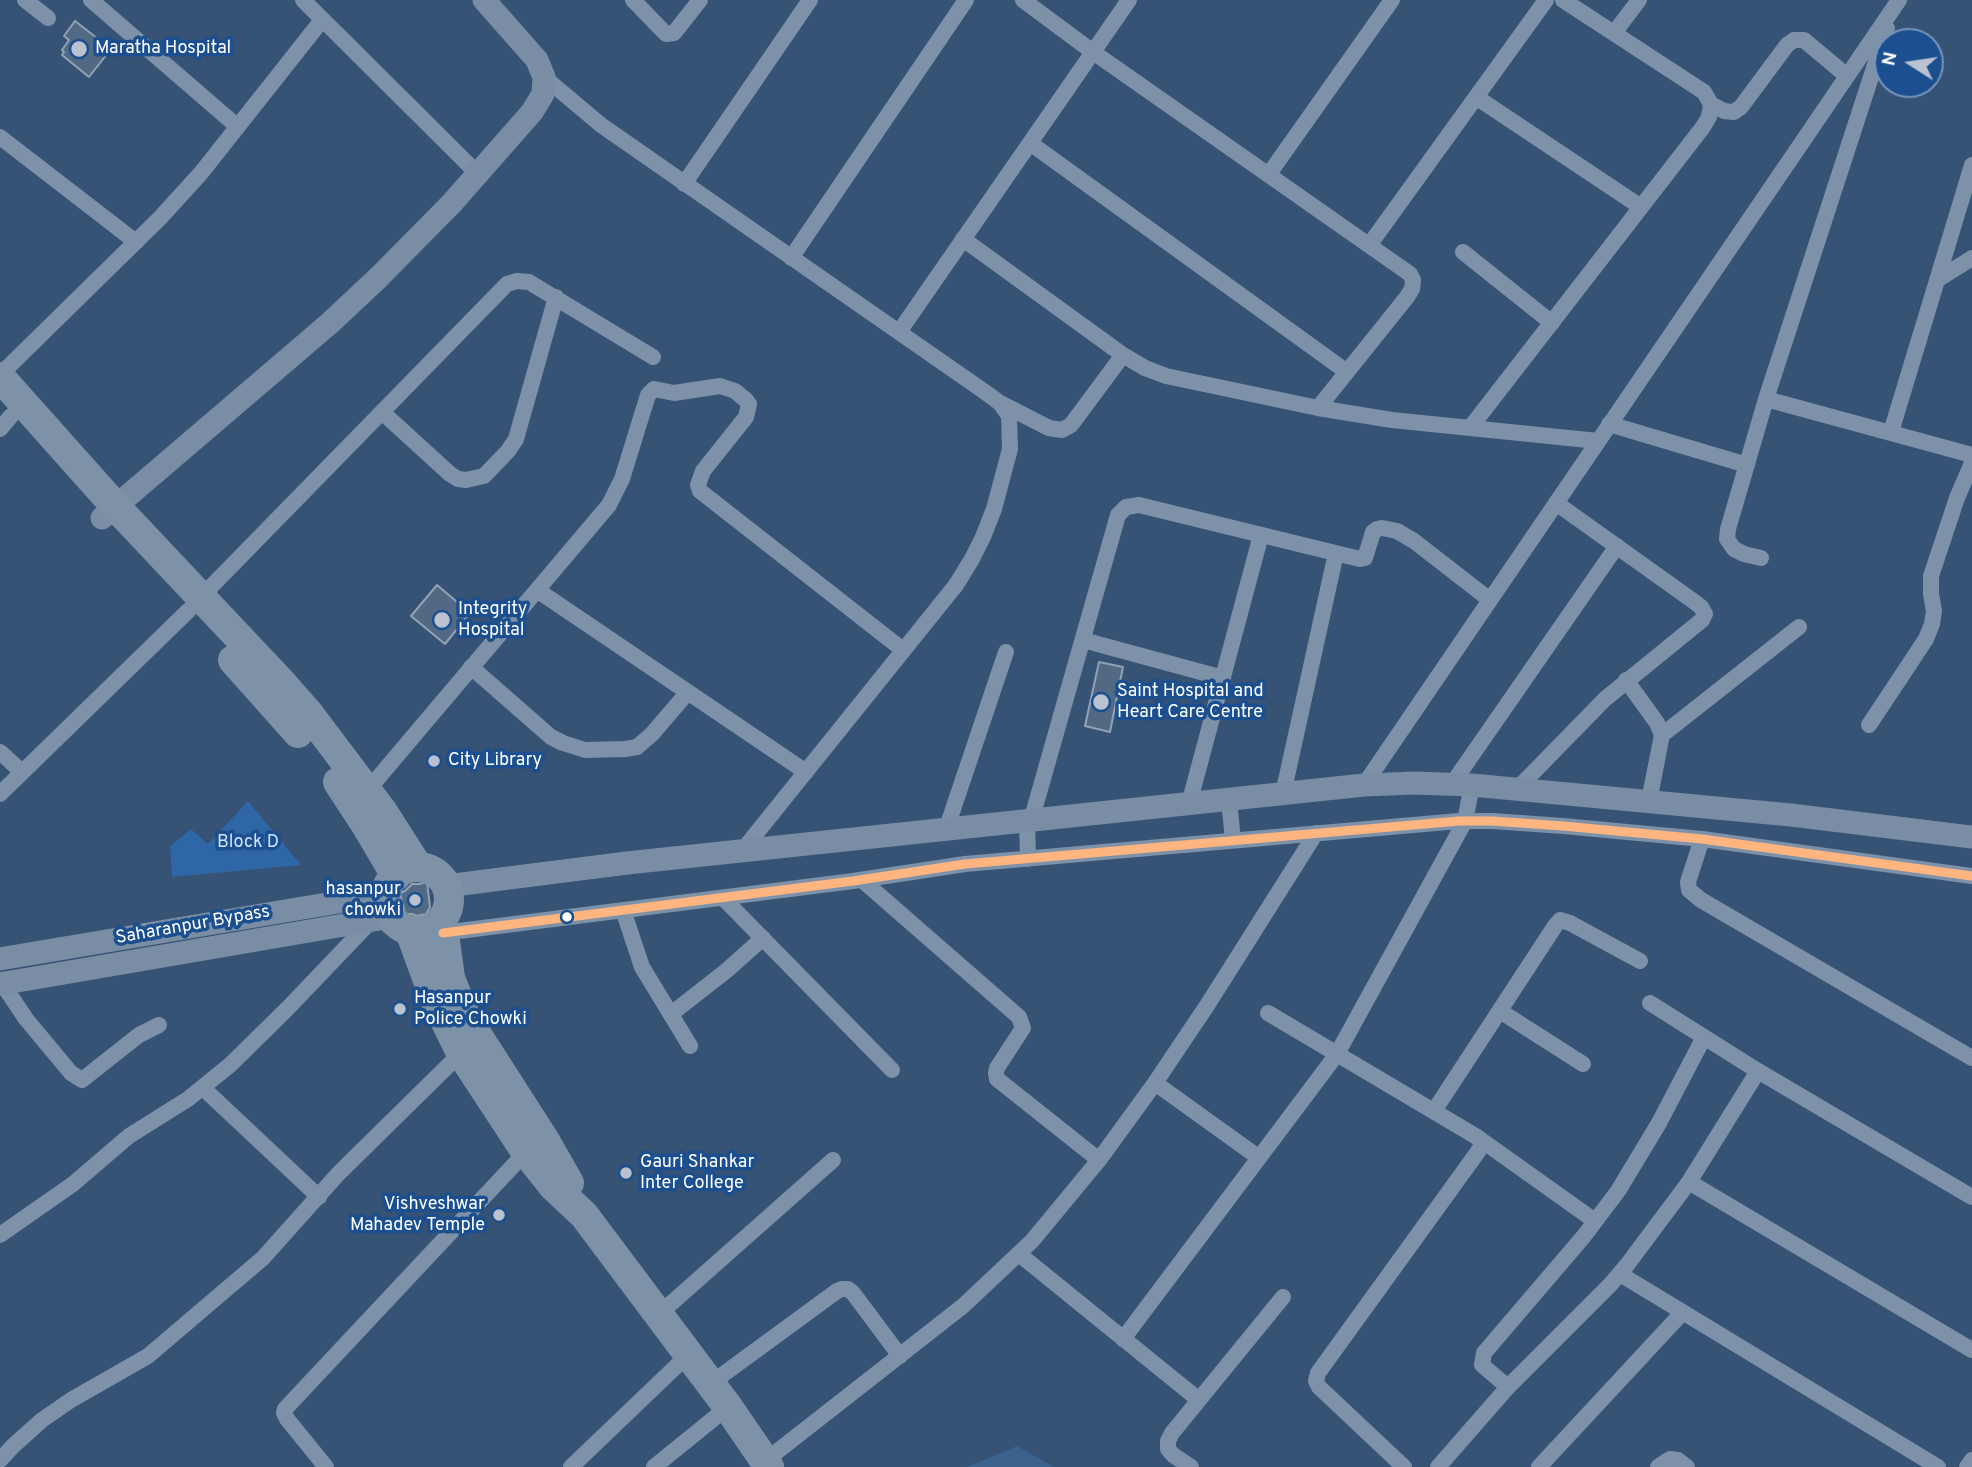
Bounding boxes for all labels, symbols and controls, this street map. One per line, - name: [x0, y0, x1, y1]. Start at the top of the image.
- north arrow: [1874, 28, 1944, 98]
- place label: Maratha Hospital: [95, 38, 231, 60]
- marker: Maratha Hospital: [69, 39, 89, 59]
- text: N: [1877, 50, 1904, 68]
- place label: Integrity Hospital: [458, 599, 527, 642]
- marker: Integrity Hospital: [432, 610, 452, 630]
- place label: Saint Hospital and Heart Care Centre: [1117, 681, 1264, 724]
- marker: Saint Hospital and Heart Care Centre: [1091, 692, 1111, 712]
- place label: City Library: [448, 750, 542, 772]
- marker: City Library: [426, 753, 442, 769]
- park label: Block D: [217, 832, 279, 854]
- place label: hasanpur chowki: [326, 879, 401, 922]
- marker: hasanpur chowki: [407, 892, 423, 908]
- street label: Saharanpur Bypass: [114, 902, 272, 950]
- unlabelled marker: [560, 910, 574, 924]
- place label: Hasanpur Police Chowki: [414, 988, 527, 1030]
- marker: Hasanpur Police Chowki: [392, 1001, 408, 1017]
- place label: Gauri Shankar Inter College: [640, 1152, 754, 1194]
- marker: Gauri Shankar Inter College: [618, 1165, 634, 1181]
- place label: Vishveshwar Mahadev Temple: [350, 1194, 485, 1236]
- marker: Vishveshwar Mahadev Temple: [491, 1207, 507, 1223]

